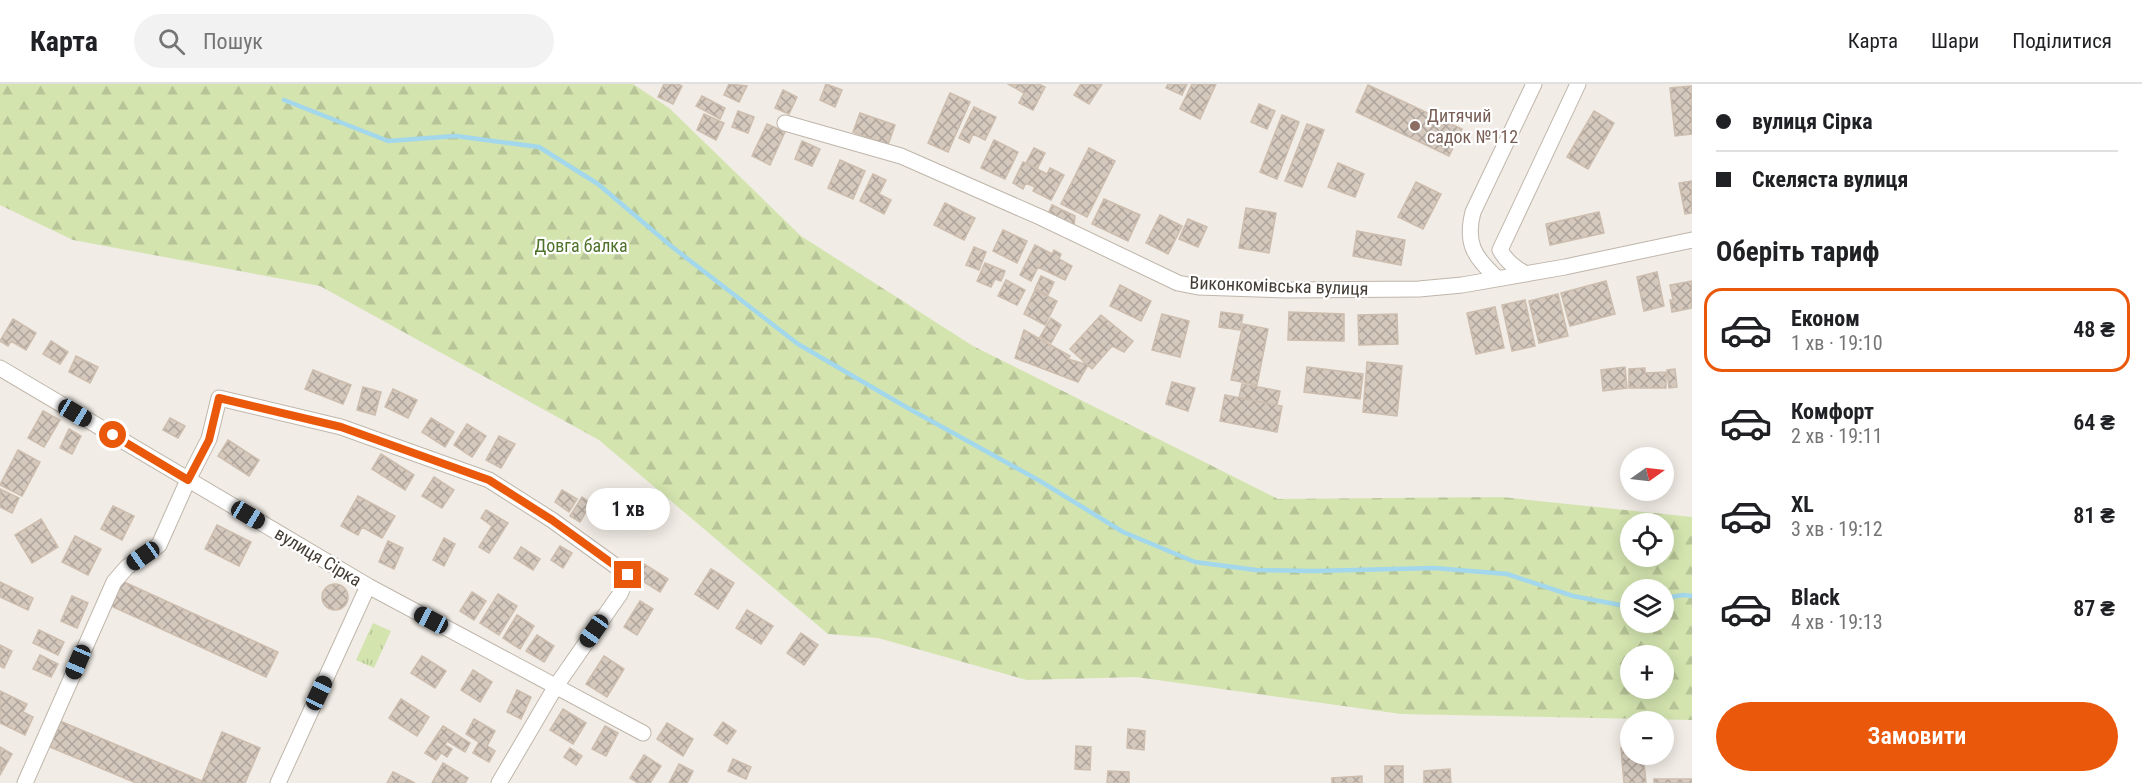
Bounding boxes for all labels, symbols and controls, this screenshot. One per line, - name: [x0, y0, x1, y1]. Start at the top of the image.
- search box: [134, 14, 554, 68]
- text: Карта: [30, 25, 98, 58]
- icon: search: [155, 25, 188, 58]
- text: Пошук: [203, 29, 263, 54]
- text: Карта: [1848, 29, 1898, 53]
- text: Шари: [1931, 29, 1979, 53]
- text: Поділитися: [2012, 29, 2112, 53]
- place label: Дитячий садок №112: [1427, 105, 1518, 147]
- text: вулиця Сірка: [1752, 109, 1873, 134]
- marker: Дитячий садок №112: [1408, 119, 1422, 133]
- text: Скеляста вулиця: [1752, 167, 1908, 192]
- park label: Довга балка: [534, 235, 628, 256]
- text: Оберіть тариф: [1716, 236, 1879, 268]
- street label: Виконкомівська вулиця: [1189, 272, 1369, 299]
- icon: car: [1719, 303, 1773, 357]
- text: Економ: [1791, 306, 1860, 331]
- text: 48 ₴: [2073, 317, 2115, 342]
- text: 1 хв · 19:10: [1791, 331, 1883, 355]
- car: [55, 396, 95, 430]
- icon: car: [1719, 396, 1773, 450]
- text: Комфорт: [1791, 399, 1874, 424]
- text: 64 ₴: [2073, 410, 2115, 435]
- route start: [99, 421, 126, 448]
- text: 2 хв · 19:11: [1791, 424, 1883, 448]
- north arrow: [1620, 447, 1674, 501]
- map controls: [1620, 447, 1674, 765]
- callout: 1 хв: [586, 488, 670, 530]
- icon: car: [1719, 489, 1773, 543]
- text: XL: [1791, 492, 1814, 517]
- text: 1 хв: [611, 497, 645, 521]
- car: [228, 498, 268, 532]
- text: 81 ₴: [2073, 503, 2115, 528]
- button: locate: [1620, 513, 1674, 567]
- text: 3 хв · 19:12: [1791, 517, 1883, 541]
- street label: вулиця Сірка: [271, 523, 365, 591]
- car: [123, 538, 163, 574]
- route end: [614, 561, 641, 588]
- button: layers: [1620, 579, 1674, 633]
- icon: car: [1719, 582, 1773, 636]
- text: Black: [1791, 585, 1840, 610]
- text: 87 ₴: [2073, 596, 2115, 621]
- car: [411, 604, 451, 636]
- text: 4 хв · 19:13: [1791, 610, 1883, 634]
- car: [576, 611, 612, 651]
- car: [63, 642, 93, 682]
- button: +: [1620, 645, 1674, 699]
- car: [303, 673, 335, 713]
- button: Замовити: [1716, 702, 2118, 771]
- button: −: [1620, 711, 1674, 765]

